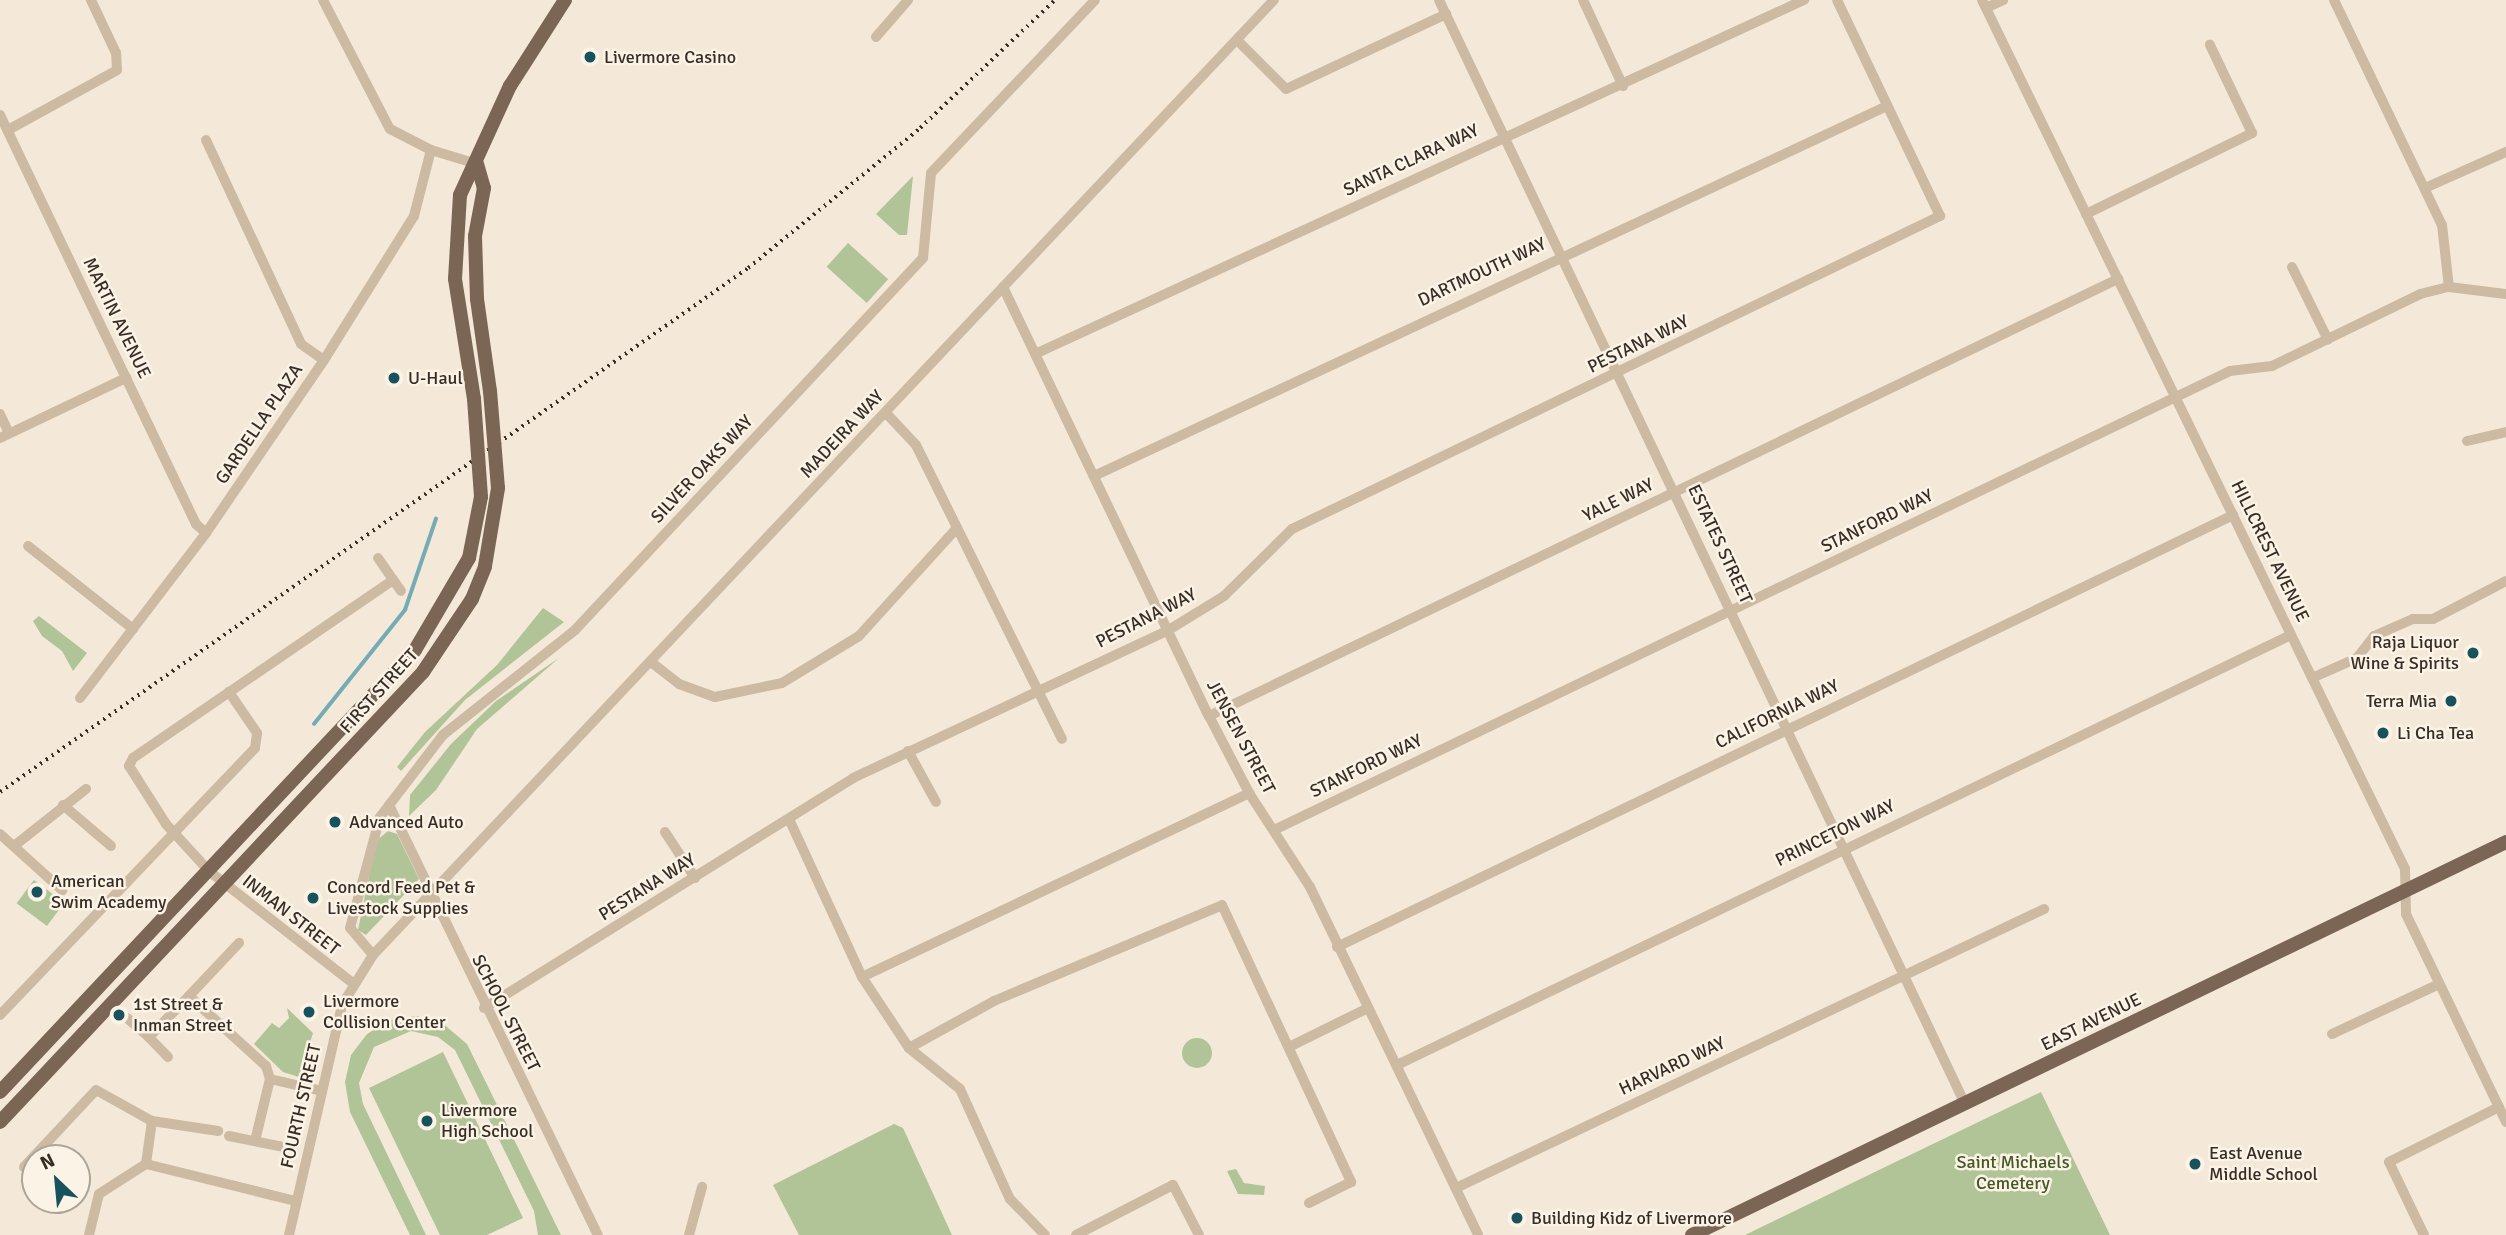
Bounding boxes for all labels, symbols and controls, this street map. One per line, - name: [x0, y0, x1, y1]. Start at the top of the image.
- place label: Livermore Casino: [604, 46, 736, 68]
- marker: Livermore Casino: [582, 49, 598, 65]
- street label: SANTA CLARA WAY: [1340, 119, 1482, 201]
- street label: DARTMOUTH WAY: [1415, 233, 1549, 311]
- street label: MARTIN AVENUE: [78, 254, 156, 382]
- street label: PESTANA WAY: [1584, 310, 1692, 378]
- street label: GARDELLA PLAZA: [211, 360, 307, 488]
- place label: U-Haul: [408, 367, 463, 389]
- marker: U-Haul: [386, 370, 402, 386]
- street label: MADEIRA WAY: [796, 386, 888, 482]
- street label: SILVER OAKS WAY: [647, 411, 757, 527]
- street label: YALE WAY: [1579, 474, 1657, 526]
- street label: HILLCREST AVENUE: [2226, 477, 2314, 625]
- street label: ESTATES STREET: [1683, 481, 1757, 607]
- street label: STANFORD WAY: [1817, 485, 1937, 557]
- street label: PESTANA WAY: [1092, 583, 1200, 653]
- place label: Raja Liquor Wine & Spirits: [2351, 632, 2459, 674]
- street label: FIRST STREET: [335, 644, 423, 738]
- marker: Raja Liquor Wine & Spirits: [2465, 645, 2481, 661]
- street label: CALIFORNIA WAY: [1712, 675, 1842, 753]
- street label: JENSEN STREET: [1202, 677, 1280, 797]
- place label: Terra Mia: [2366, 690, 2437, 712]
- marker: Terra Mia: [2443, 693, 2459, 709]
- place label: Li Cha Tea: [2397, 722, 2474, 744]
- marker: Li Cha Tea: [2375, 725, 2391, 741]
- street label: STANFORD WAY: [1306, 730, 1426, 802]
- street label: PRINCETON WAY: [1772, 795, 1898, 871]
- place label: Advanced Auto: [349, 811, 464, 833]
- marker: Advanced Auto: [327, 814, 343, 830]
- street label: PESTANA WAY: [595, 849, 699, 925]
- street label: INMAN STREET: [238, 870, 344, 960]
- place label: American Swim Academy: [51, 871, 167, 914]
- place label: Concord Feed Pet & Livestock Supplies: [327, 877, 475, 920]
- marker: American Swim Academy: [29, 884, 45, 900]
- marker: Concord Feed Pet & Livestock Supplies: [305, 890, 321, 906]
- street label: SCHOOL STREET: [467, 951, 545, 1075]
- street label: EAST AVENUE: [2037, 988, 2145, 1056]
- place label: Livermore Collision Center: [323, 991, 446, 1034]
- place label: 1st Street & Inman Street: [133, 994, 232, 1036]
- marker: Livermore Collision Center: [301, 1004, 317, 1020]
- marker: 1st Street & Inman Street: [111, 1007, 127, 1023]
- street label: HARVARD WAY: [1616, 1032, 1728, 1100]
- street label: FOURTH STREET: [276, 1042, 326, 1170]
- place label: Livermore High School: [441, 1100, 534, 1142]
- marker: Livermore High School: [419, 1113, 435, 1129]
- place label: East Avenue Middle School: [2209, 1143, 2318, 1186]
- north arrow: [21, 1144, 91, 1214]
- text: N: [36, 1148, 59, 1176]
- park label: Saint Michaels Cemetery: [1956, 1152, 2070, 1194]
- marker: East Avenue Middle School: [2187, 1156, 2203, 1172]
- place label: Building Kidz of Livermore: [1531, 1207, 1732, 1229]
- marker: Building Kidz of Livermore: [1509, 1210, 1525, 1226]

